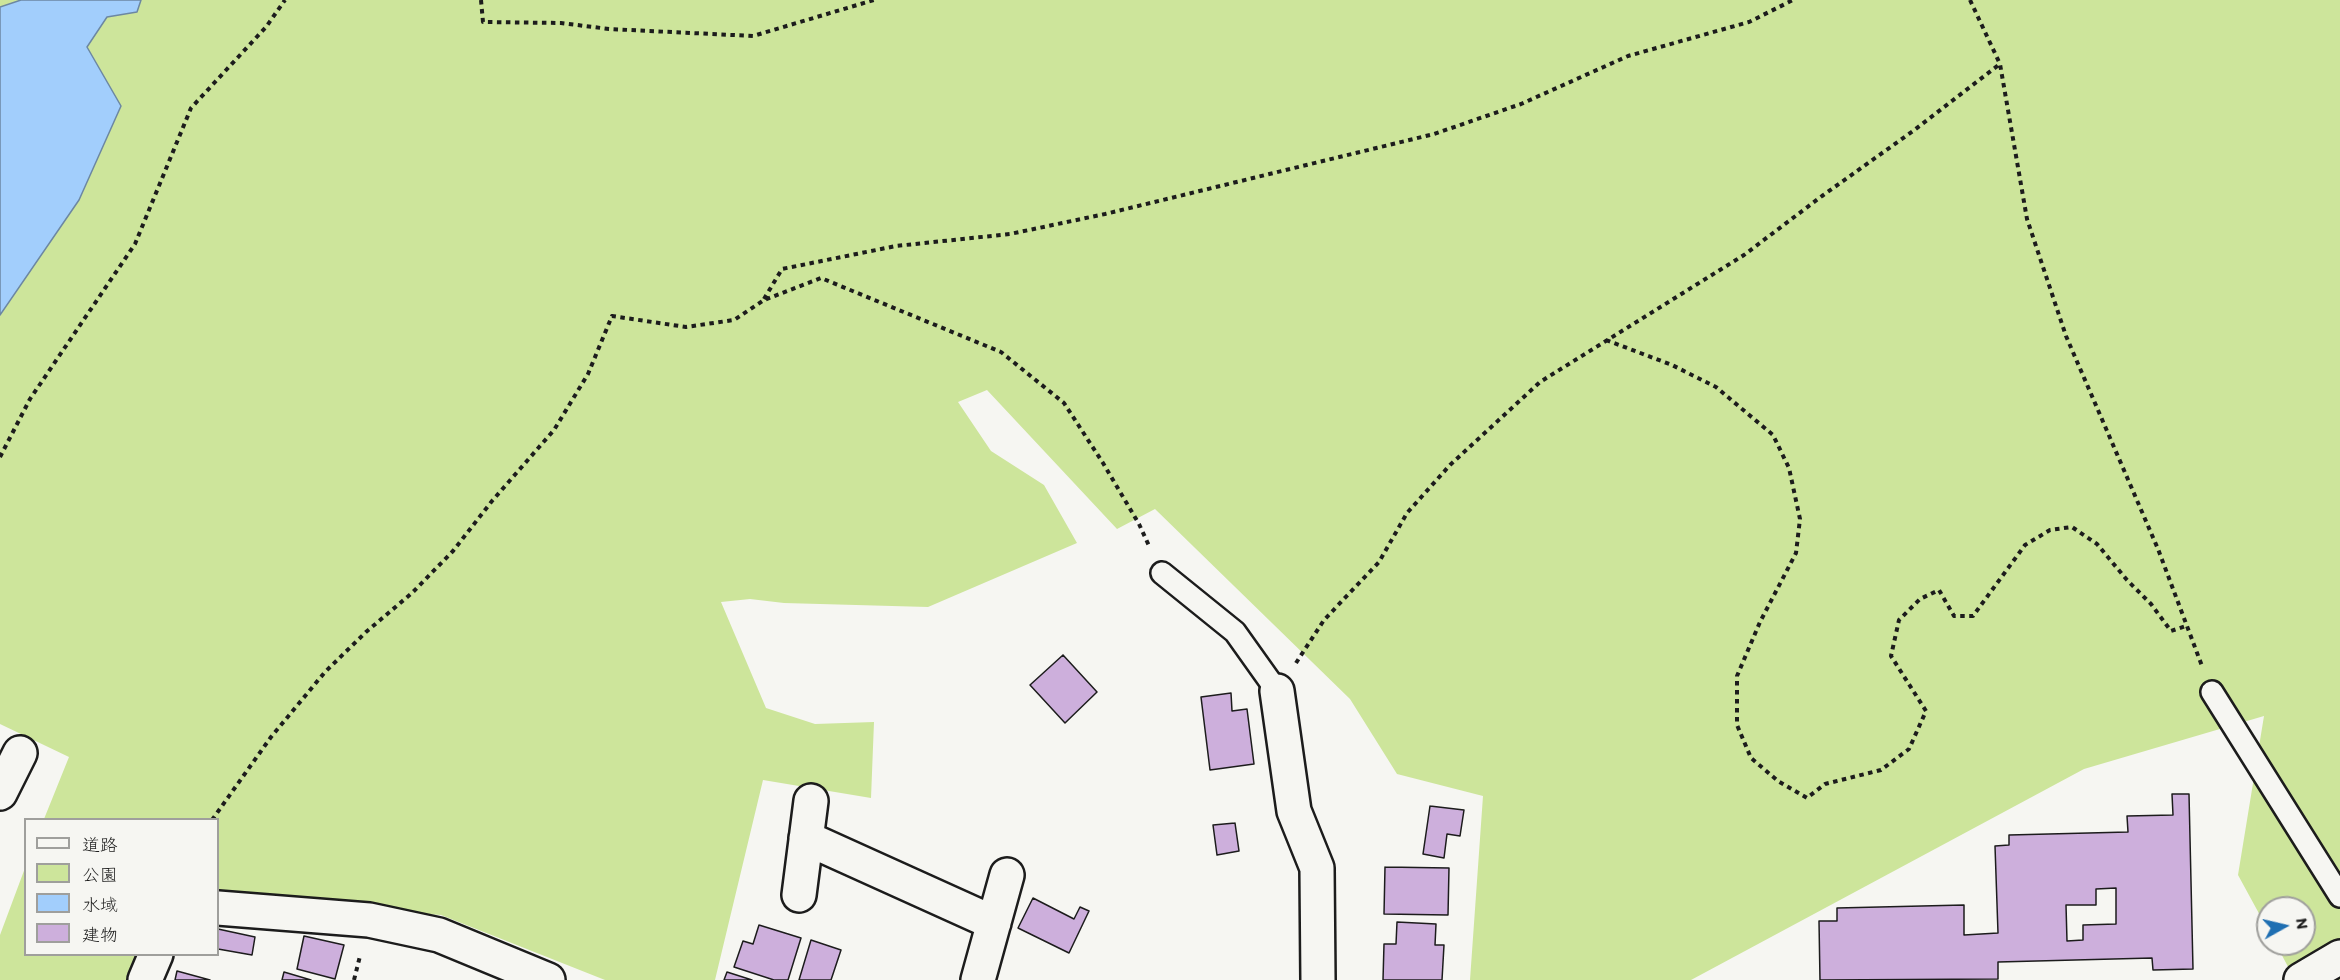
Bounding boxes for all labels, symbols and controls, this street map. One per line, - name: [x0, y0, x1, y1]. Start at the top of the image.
- legend: [24, 818, 219, 956]
- text: 道路: [82, 834, 118, 856]
- text: 公園: [82, 864, 118, 886]
- text: 水域: [82, 894, 118, 916]
- north arrow: [2256, 896, 2316, 956]
- text: N: [2292, 917, 2312, 930]
- text: 建物: [82, 924, 118, 946]

